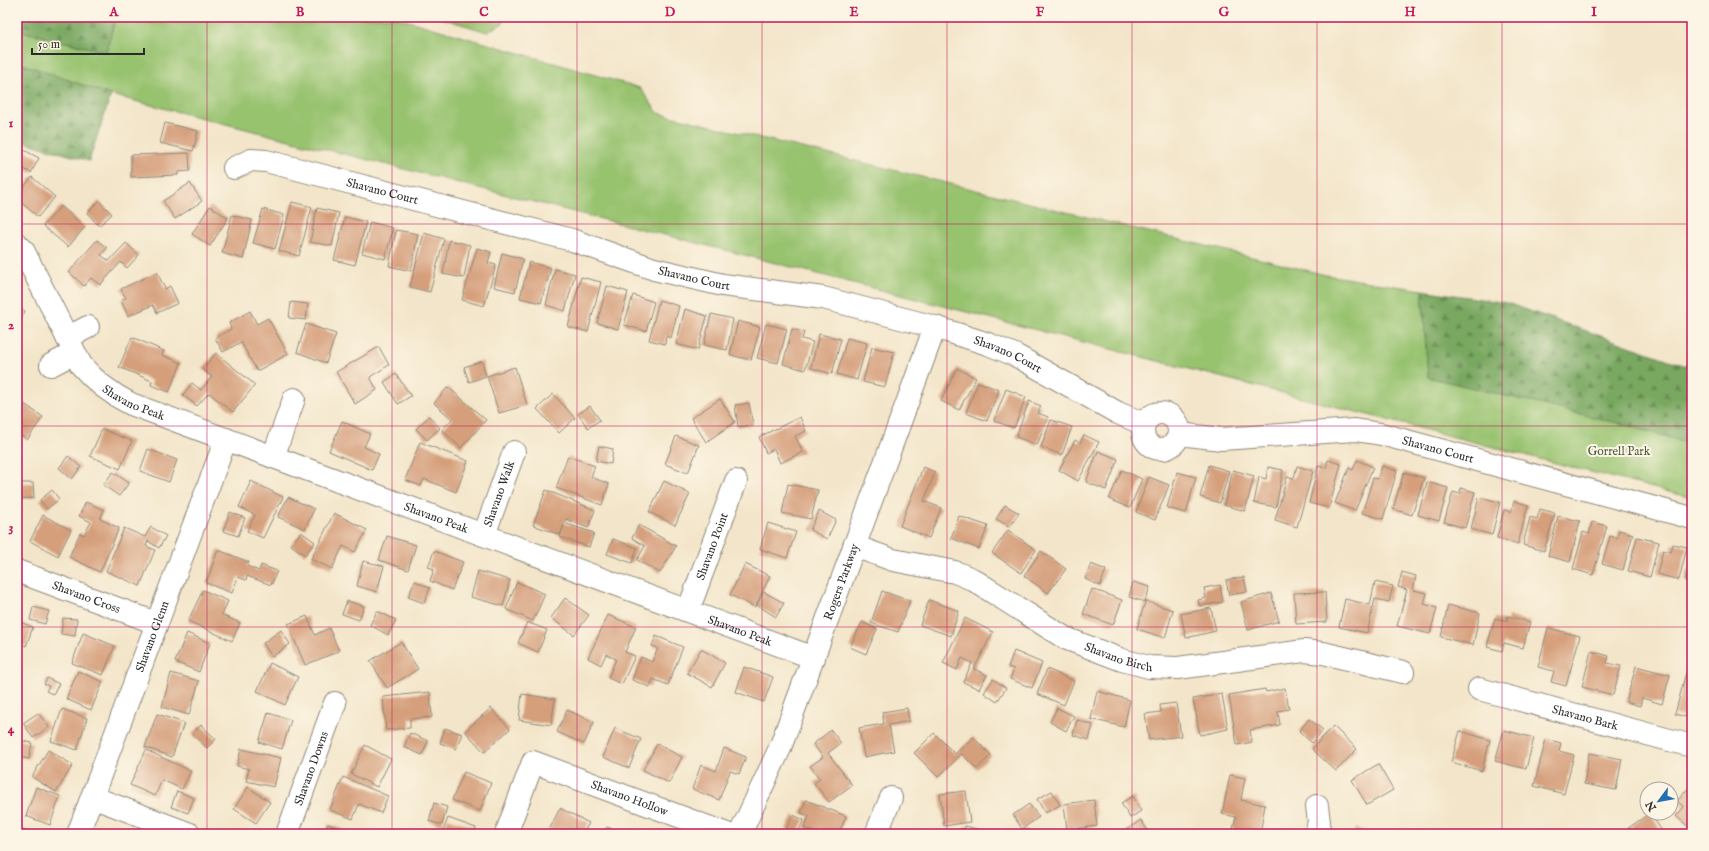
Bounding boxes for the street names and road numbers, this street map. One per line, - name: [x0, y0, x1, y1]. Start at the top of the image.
- street label: Shavano Court: [345, 175, 420, 208]
- street label: Shavano Court: [657, 263, 731, 294]
- street label: Shavano Court: [972, 333, 1044, 377]
- street label: Shavano Peak: [99, 382, 167, 424]
- street label: Shavano Court: [1401, 433, 1475, 467]
- street label: Shavano Walk: [481, 458, 518, 529]
- street label: Shavano Peak: [402, 499, 471, 537]
- street label: Shavano Point: [693, 511, 732, 582]
- street label: Rogers Parkway: [821, 541, 863, 622]
- street label: Shavano Cross: [50, 578, 122, 617]
- street label: Shavano Glenn: [132, 598, 173, 674]
- street label: Shavano Peak: [706, 612, 775, 650]
- street label: Shavano Birch: [1082, 639, 1153, 675]
- street label: Shavano Bark: [1551, 702, 1620, 734]
- street label: Shavano Downs: [291, 729, 332, 808]
- street label: Shavano Hollow: [589, 777, 671, 820]

